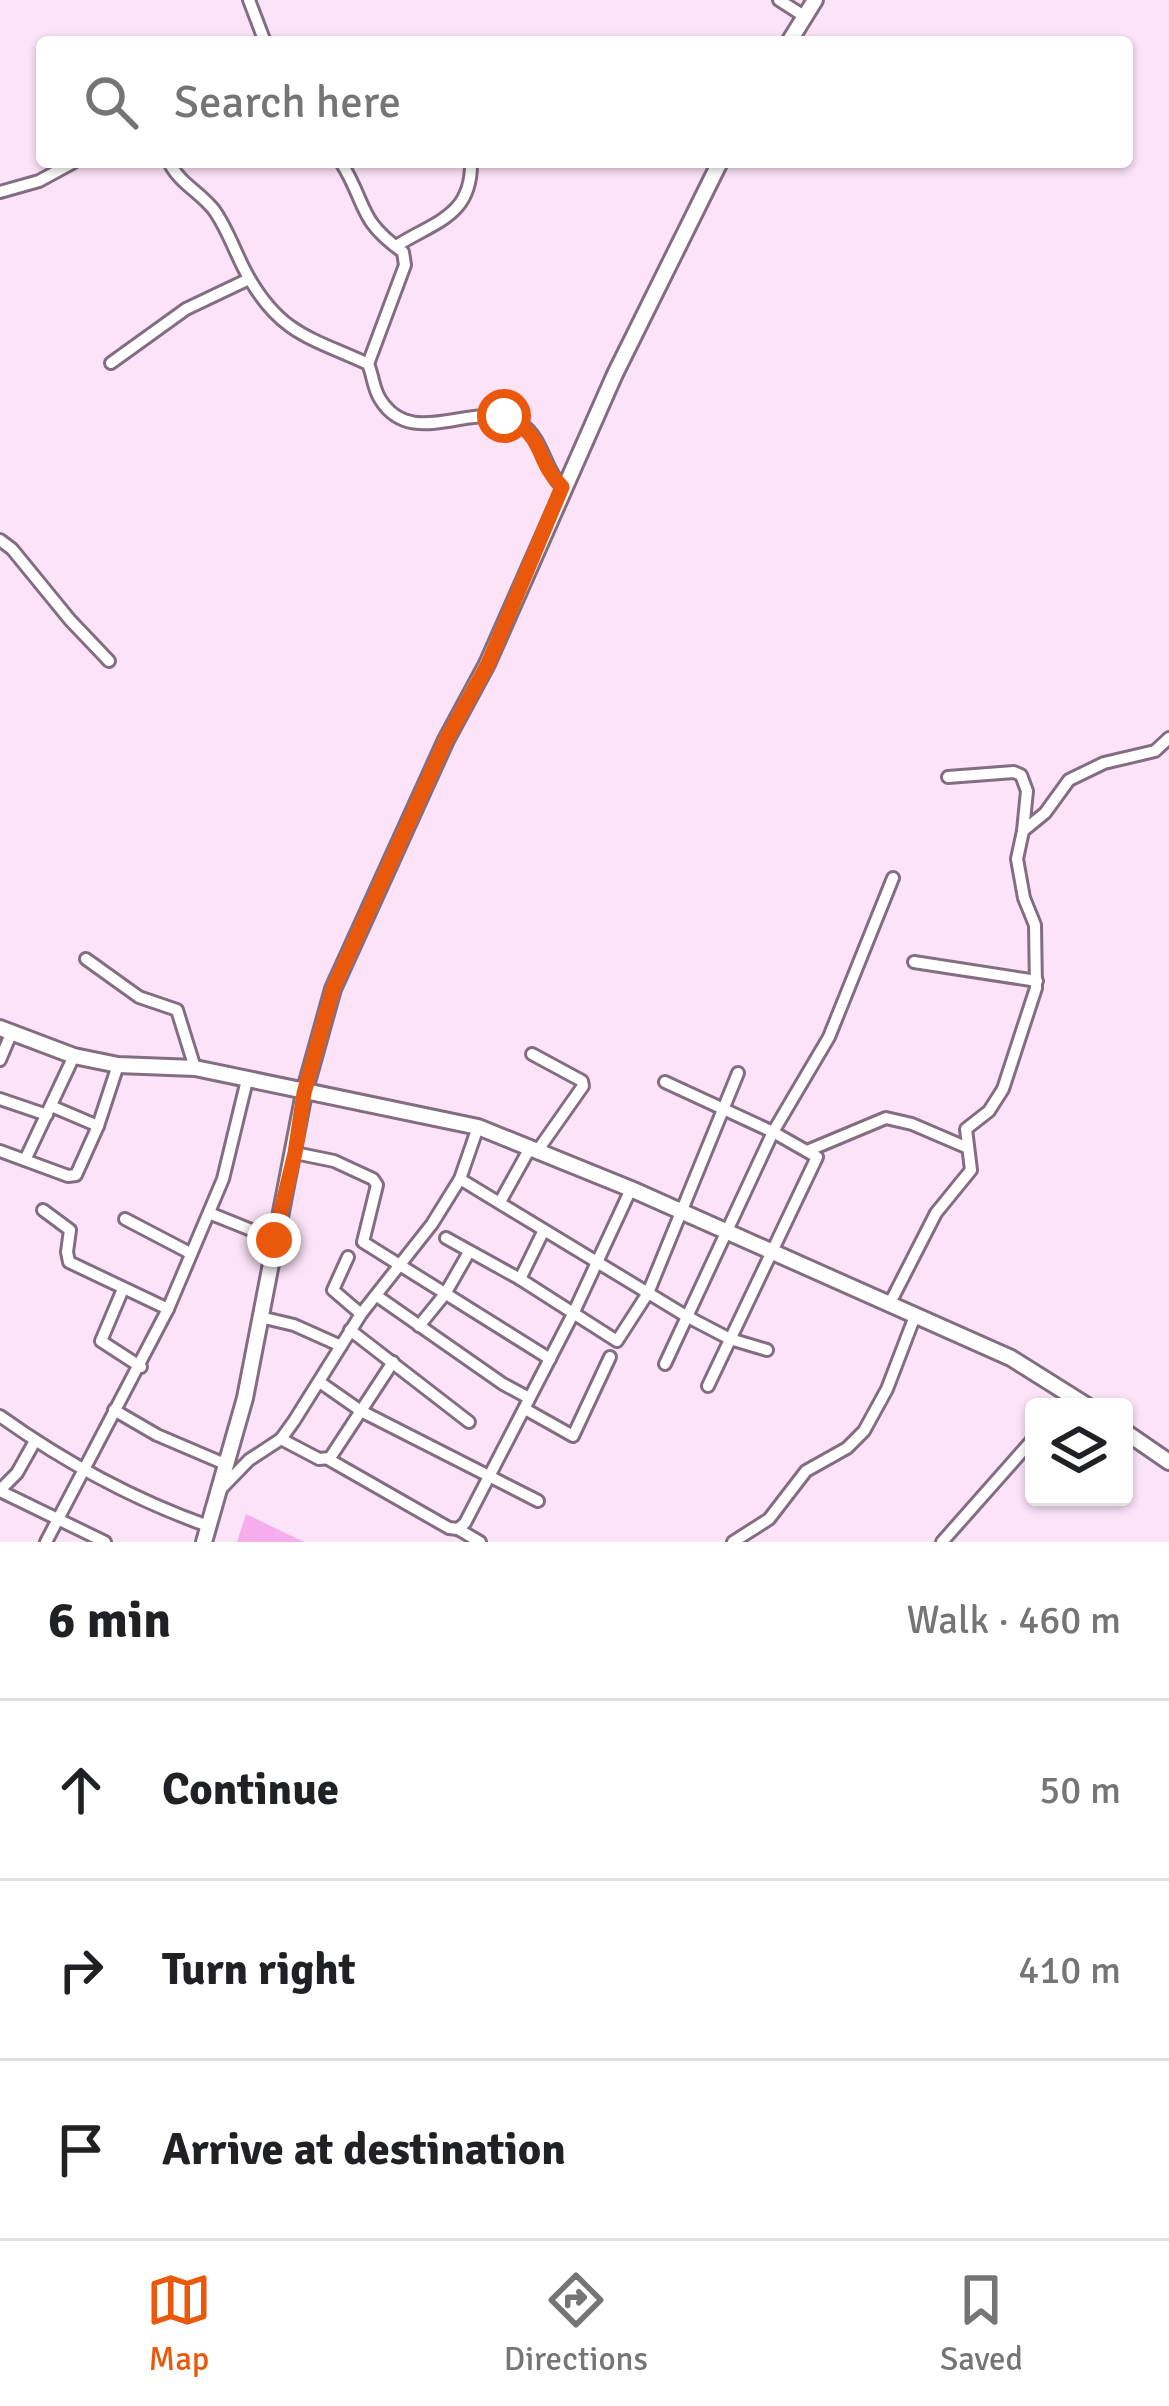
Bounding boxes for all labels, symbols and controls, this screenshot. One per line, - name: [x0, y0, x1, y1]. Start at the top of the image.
- search box: [36, 36, 1133, 168]
- icon: search: [78, 69, 144, 135]
- text: Search here: [174, 75, 401, 130]
- route start: [477, 389, 531, 443]
- route end: [247, 1213, 301, 1267]
- map controls: [1025, 1398, 1133, 1506]
- button: layers: [1025, 1398, 1133, 1506]
- text: 6 min: [48, 1589, 171, 1652]
- text: Walk · 460 m: [907, 1596, 1121, 1644]
- icon: ahead: [48, 1757, 114, 1823]
- text: Continue: [162, 1762, 339, 1817]
- text: 50 m: [1039, 1766, 1121, 1814]
- icon: right: [48, 1937, 114, 2003]
- text: Turn right: [162, 1942, 356, 1997]
- text: 410 m: [1018, 1946, 1121, 1994]
- icon: arrive: [48, 2117, 114, 2183]
- text: Arrive at destination: [162, 2122, 566, 2177]
- tab: Map: [146, 2267, 212, 2380]
- tab: Directions: [504, 2267, 648, 2380]
- tab: Saved: [940, 2267, 1023, 2380]

